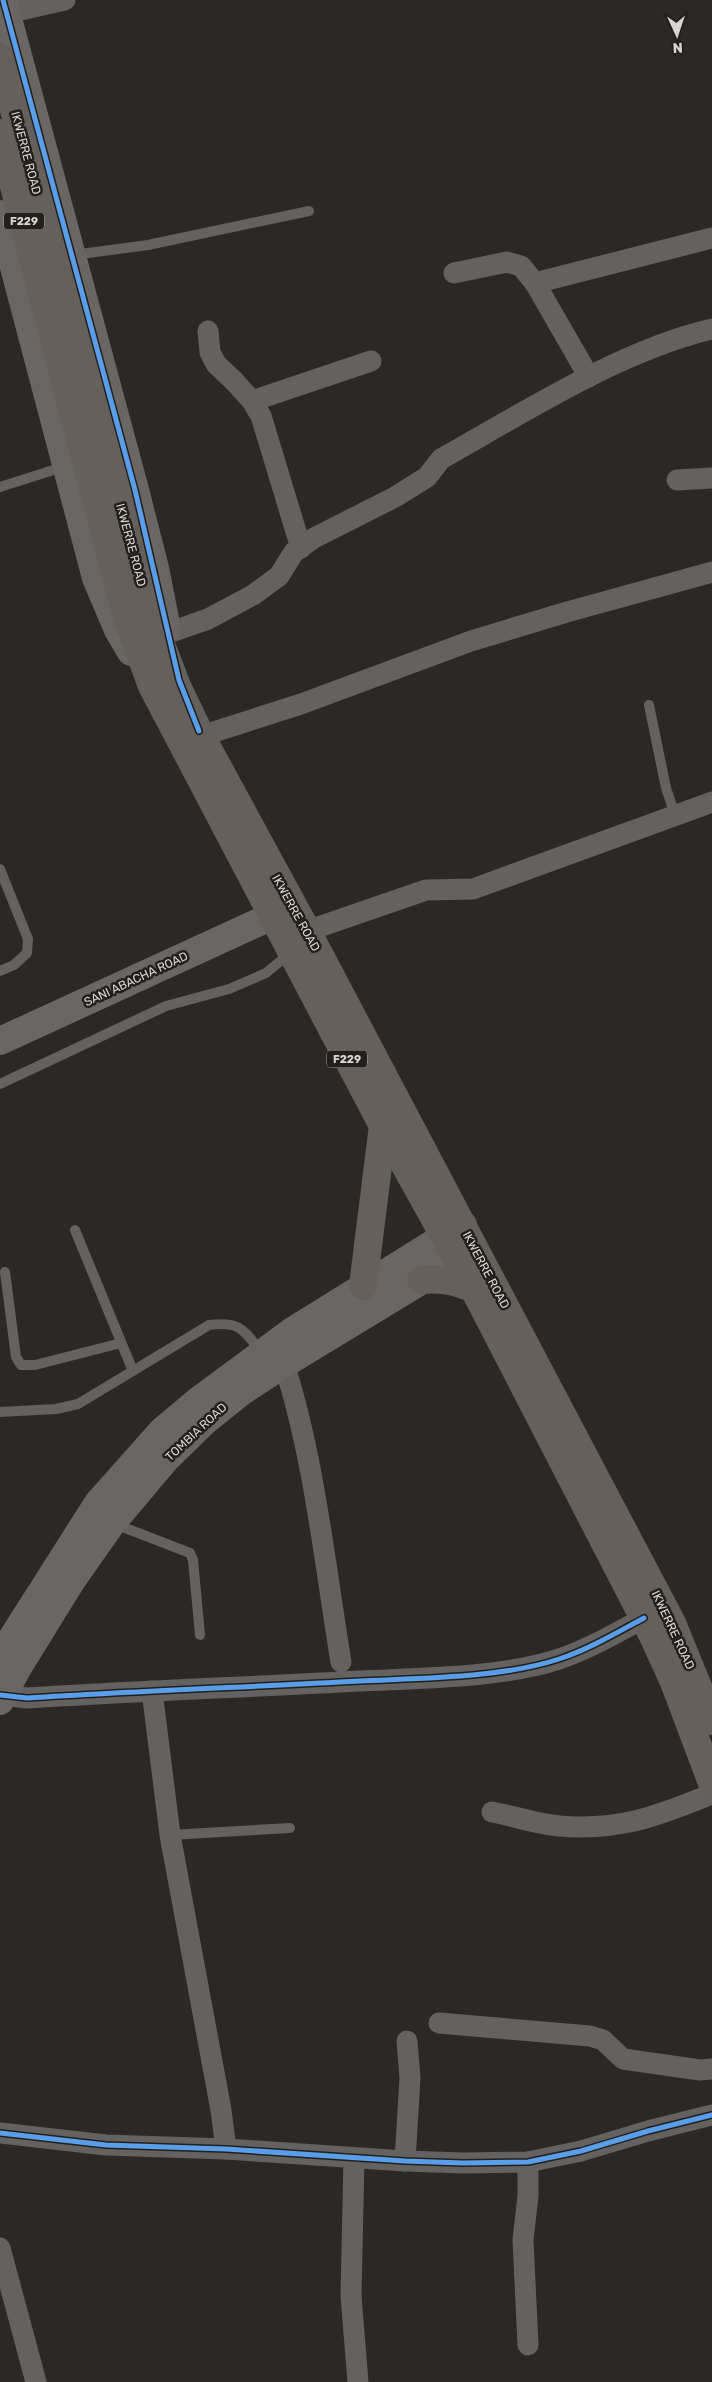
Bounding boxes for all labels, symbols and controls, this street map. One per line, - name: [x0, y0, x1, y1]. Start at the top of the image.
- north arrow: [652, 10, 702, 60]
- text: N: [672, 39, 683, 56]
- street label: IKWERRE ROAD: [8, 110, 44, 196]
- road number: F229: [4, 212, 44, 230]
- street label: IKWERRE ROAD: [113, 502, 149, 588]
- street label: IKWERRE ROAD: [269, 872, 323, 954]
- street label: SANI ABACHA ROAD: [82, 949, 190, 1009]
- road number: F229: [327, 1050, 367, 1068]
- street label: IKWERRE ROAD: [460, 1229, 512, 1311]
- street label: TOMBIA ROAD: [163, 1400, 229, 1464]
- street label: IKWERRE ROAD: [649, 1588, 697, 1672]

